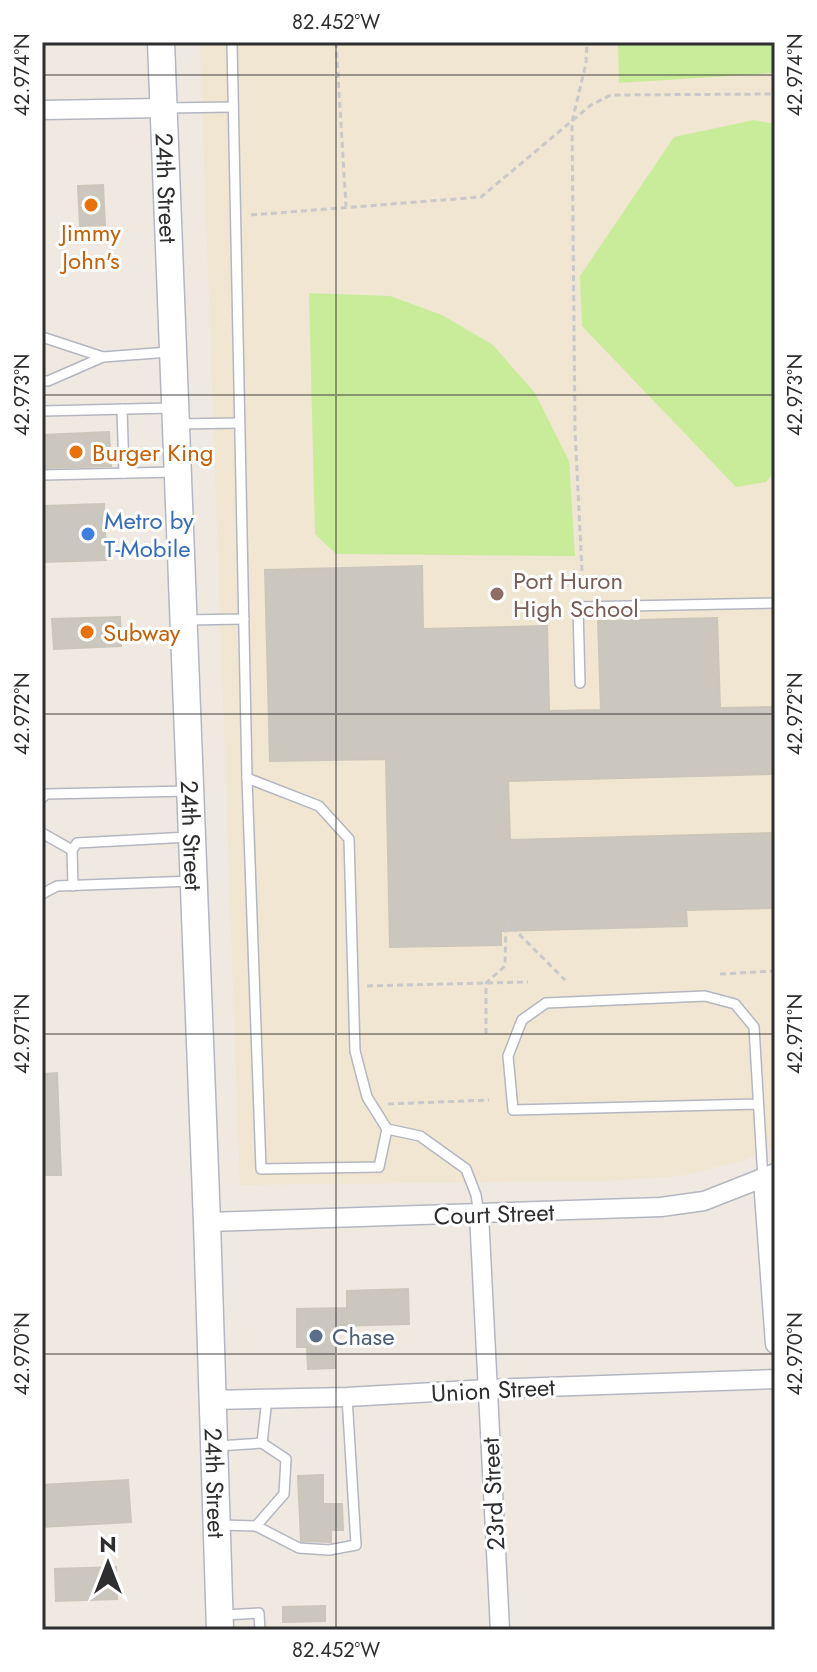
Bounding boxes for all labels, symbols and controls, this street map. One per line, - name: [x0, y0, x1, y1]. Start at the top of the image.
- text: 82.452°W: [292, 8, 380, 37]
- text: 42.974°N: [8, 33, 37, 117]
- text: 42.974°N: [781, 33, 810, 117]
- street label: 24th Street: [147, 132, 186, 244]
- marker: Jimmy John's: [82, 196, 100, 214]
- place label: Jimmy John's: [58, 215, 121, 278]
- text: 42.973°N: [8, 354, 37, 436]
- text: 42.973°N: [781, 354, 810, 436]
- place label: Burger King: [92, 435, 213, 470]
- marker: Burger King: [67, 443, 85, 461]
- place label: Metro by T-Mobile: [104, 503, 194, 566]
- marker: Metro by T-Mobile: [79, 525, 97, 543]
- place label: Port Huron High School: [513, 563, 639, 626]
- marker: Port Huron High School: [488, 585, 506, 603]
- place label: Subway: [103, 615, 181, 650]
- marker: Subway: [78, 623, 96, 641]
- text: 42.972°N: [8, 673, 37, 755]
- text: 42.972°N: [781, 673, 810, 755]
- street label: 24th Street: [172, 779, 212, 892]
- text: 42.971°N: [8, 994, 37, 1074]
- text: 42.971°N: [781, 994, 810, 1074]
- street label: Court Street: [433, 1194, 555, 1234]
- text: 42.970°N: [8, 1312, 37, 1396]
- text: 42.970°N: [781, 1312, 810, 1396]
- place label: Chase: [332, 1319, 395, 1354]
- marker: Chase: [307, 1327, 325, 1345]
- street label: Union Street: [430, 1369, 556, 1411]
- street label: 24th Street: [196, 1427, 235, 1539]
- street label: 23rd Street: [473, 1436, 513, 1551]
- north arrow: [68, 1524, 148, 1604]
- text: N: [99, 1528, 117, 1560]
- text: 82.452°W: [292, 1636, 380, 1665]

